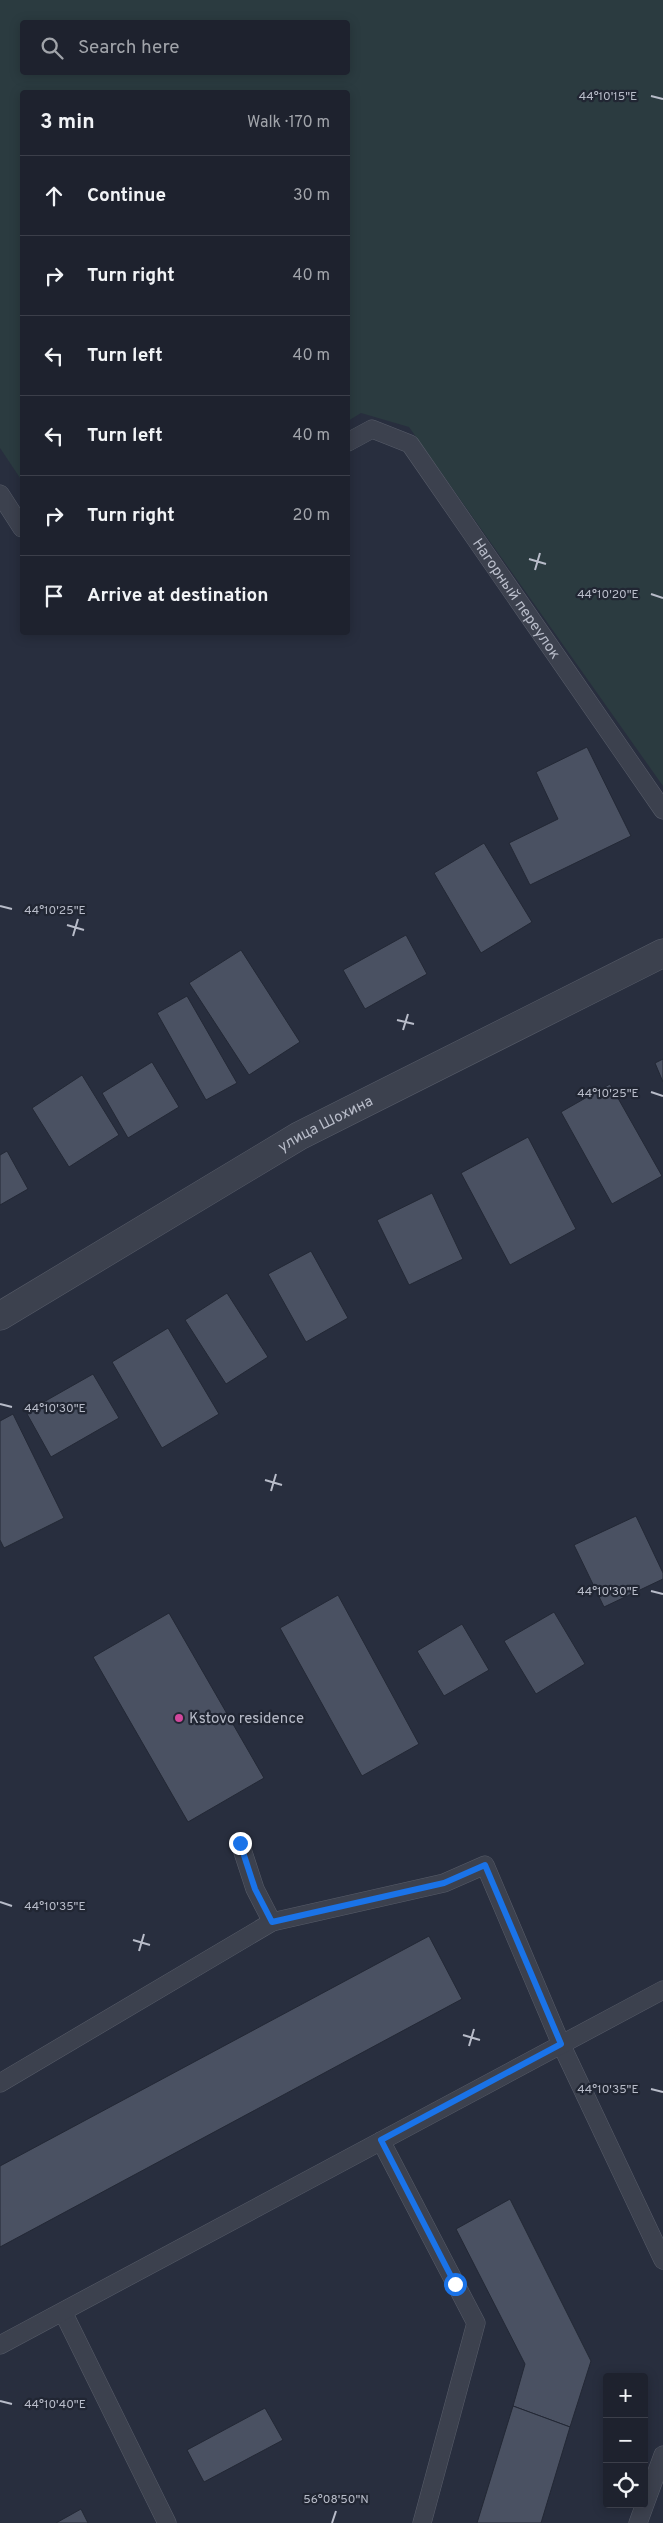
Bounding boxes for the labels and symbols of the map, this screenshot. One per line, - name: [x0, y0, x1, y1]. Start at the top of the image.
- text: 44°10'15"E: [579, 89, 637, 105]
- street label: Нагорный переулок: [467, 535, 564, 663]
- text: 44°10'20"E: [577, 587, 639, 603]
- text: 44°10'25"E: [24, 903, 86, 919]
- text: 44°10'25"E: [577, 1086, 639, 1102]
- street label: улица Шохина: [275, 1092, 376, 1157]
- text: 44°10'30"E: [24, 1401, 86, 1417]
- text: 44°10'30"E: [577, 1584, 639, 1600]
- place label: Kstovo residence: [189, 1710, 304, 1729]
- marker: Kstovo residence: [173, 1712, 185, 1724]
- route end: [229, 1832, 252, 1855]
- text: 44°10'35"E: [24, 1899, 86, 1915]
- text: 44°10'35"E: [577, 2082, 639, 2098]
- route start: [444, 2273, 467, 2296]
- text: 44°10'40"E: [24, 2397, 86, 2413]
- text: 56°08'50"N: [303, 2492, 369, 2508]

